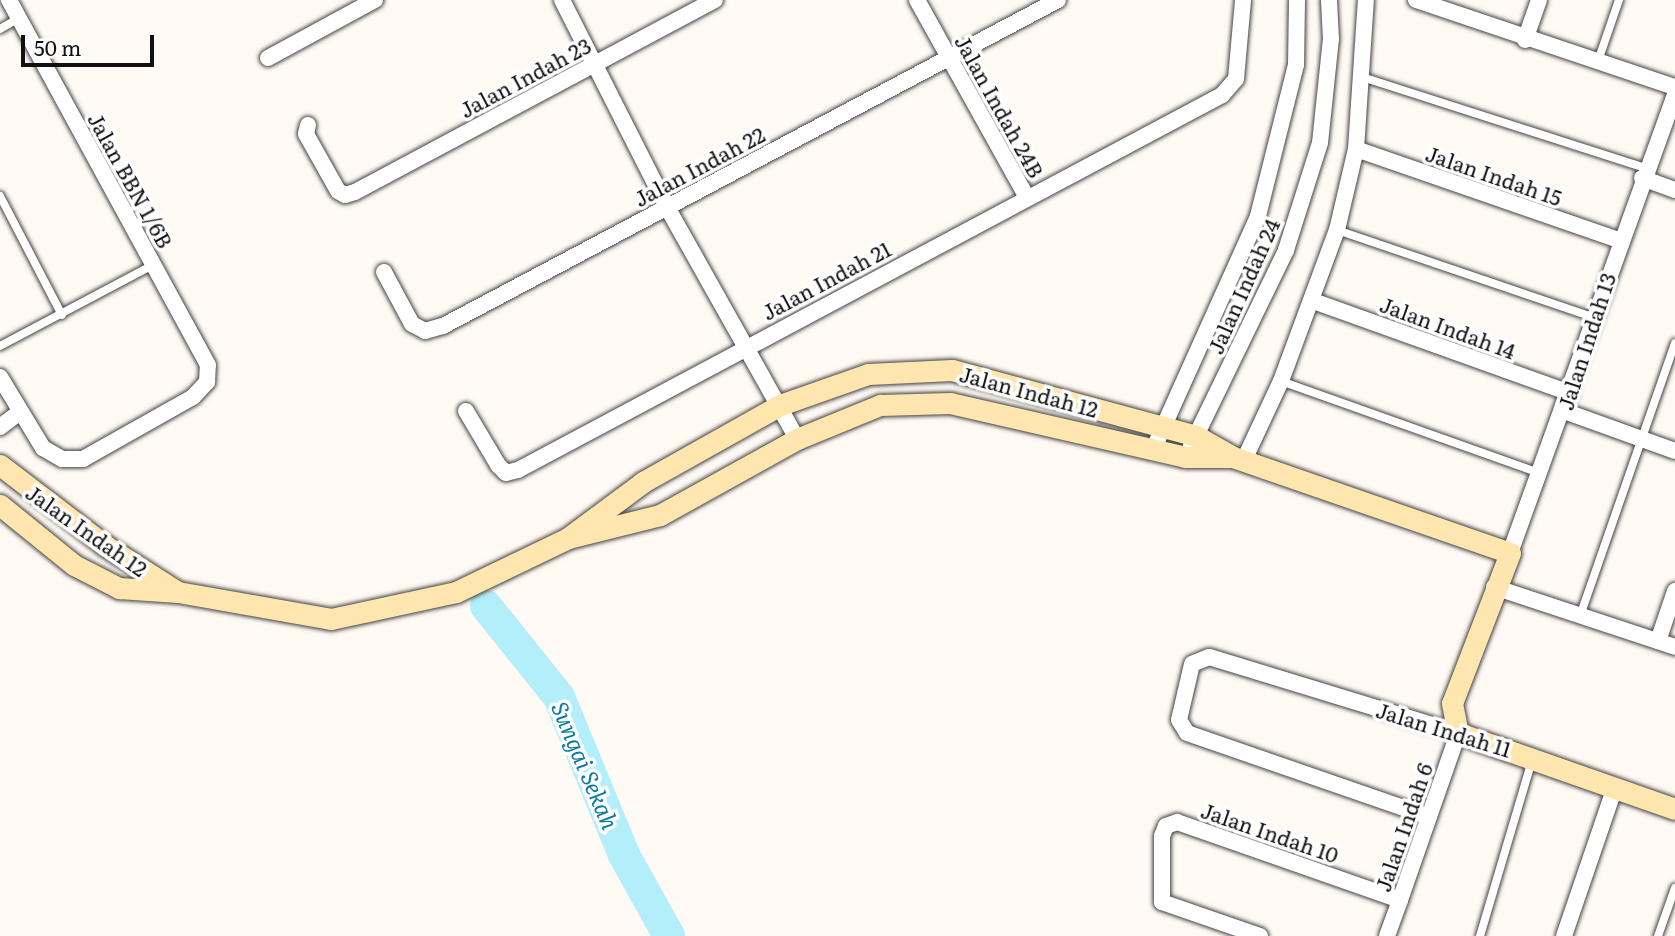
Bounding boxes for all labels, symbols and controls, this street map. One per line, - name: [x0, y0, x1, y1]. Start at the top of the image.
- scale bar: [24, 21, 158, 65]
- street label: Jalan Indah 24B: [950, 30, 1050, 182]
- text: 50 m: [34, 31, 81, 62]
- street label: Jalan Indah 23: [455, 32, 595, 122]
- street label: Jalan BBN 1/6B: [83, 108, 179, 252]
- street label: Jalan Indah 22: [629, 121, 769, 211]
- street label: Jalan Indah 15: [1423, 140, 1565, 210]
- street label: Jalan Indah 24: [1202, 215, 1284, 357]
- street label: Jalan Indah 21: [757, 235, 895, 325]
- street label: Jalan Indah 13: [1552, 269, 1620, 413]
- street label: Jalan Indah 14: [1377, 291, 1519, 363]
- street label: Jalan Indah 12: [957, 360, 1101, 422]
- street label: Jalan Indah 12: [22, 479, 152, 581]
- street label: Jalan Indah 11: [1373, 696, 1515, 762]
- water label: Sungai Sekah: [547, 697, 625, 833]
- street label: Jalan Indah 6: [1369, 759, 1437, 895]
- street label: Jalan Indah 10: [1198, 797, 1342, 867]

